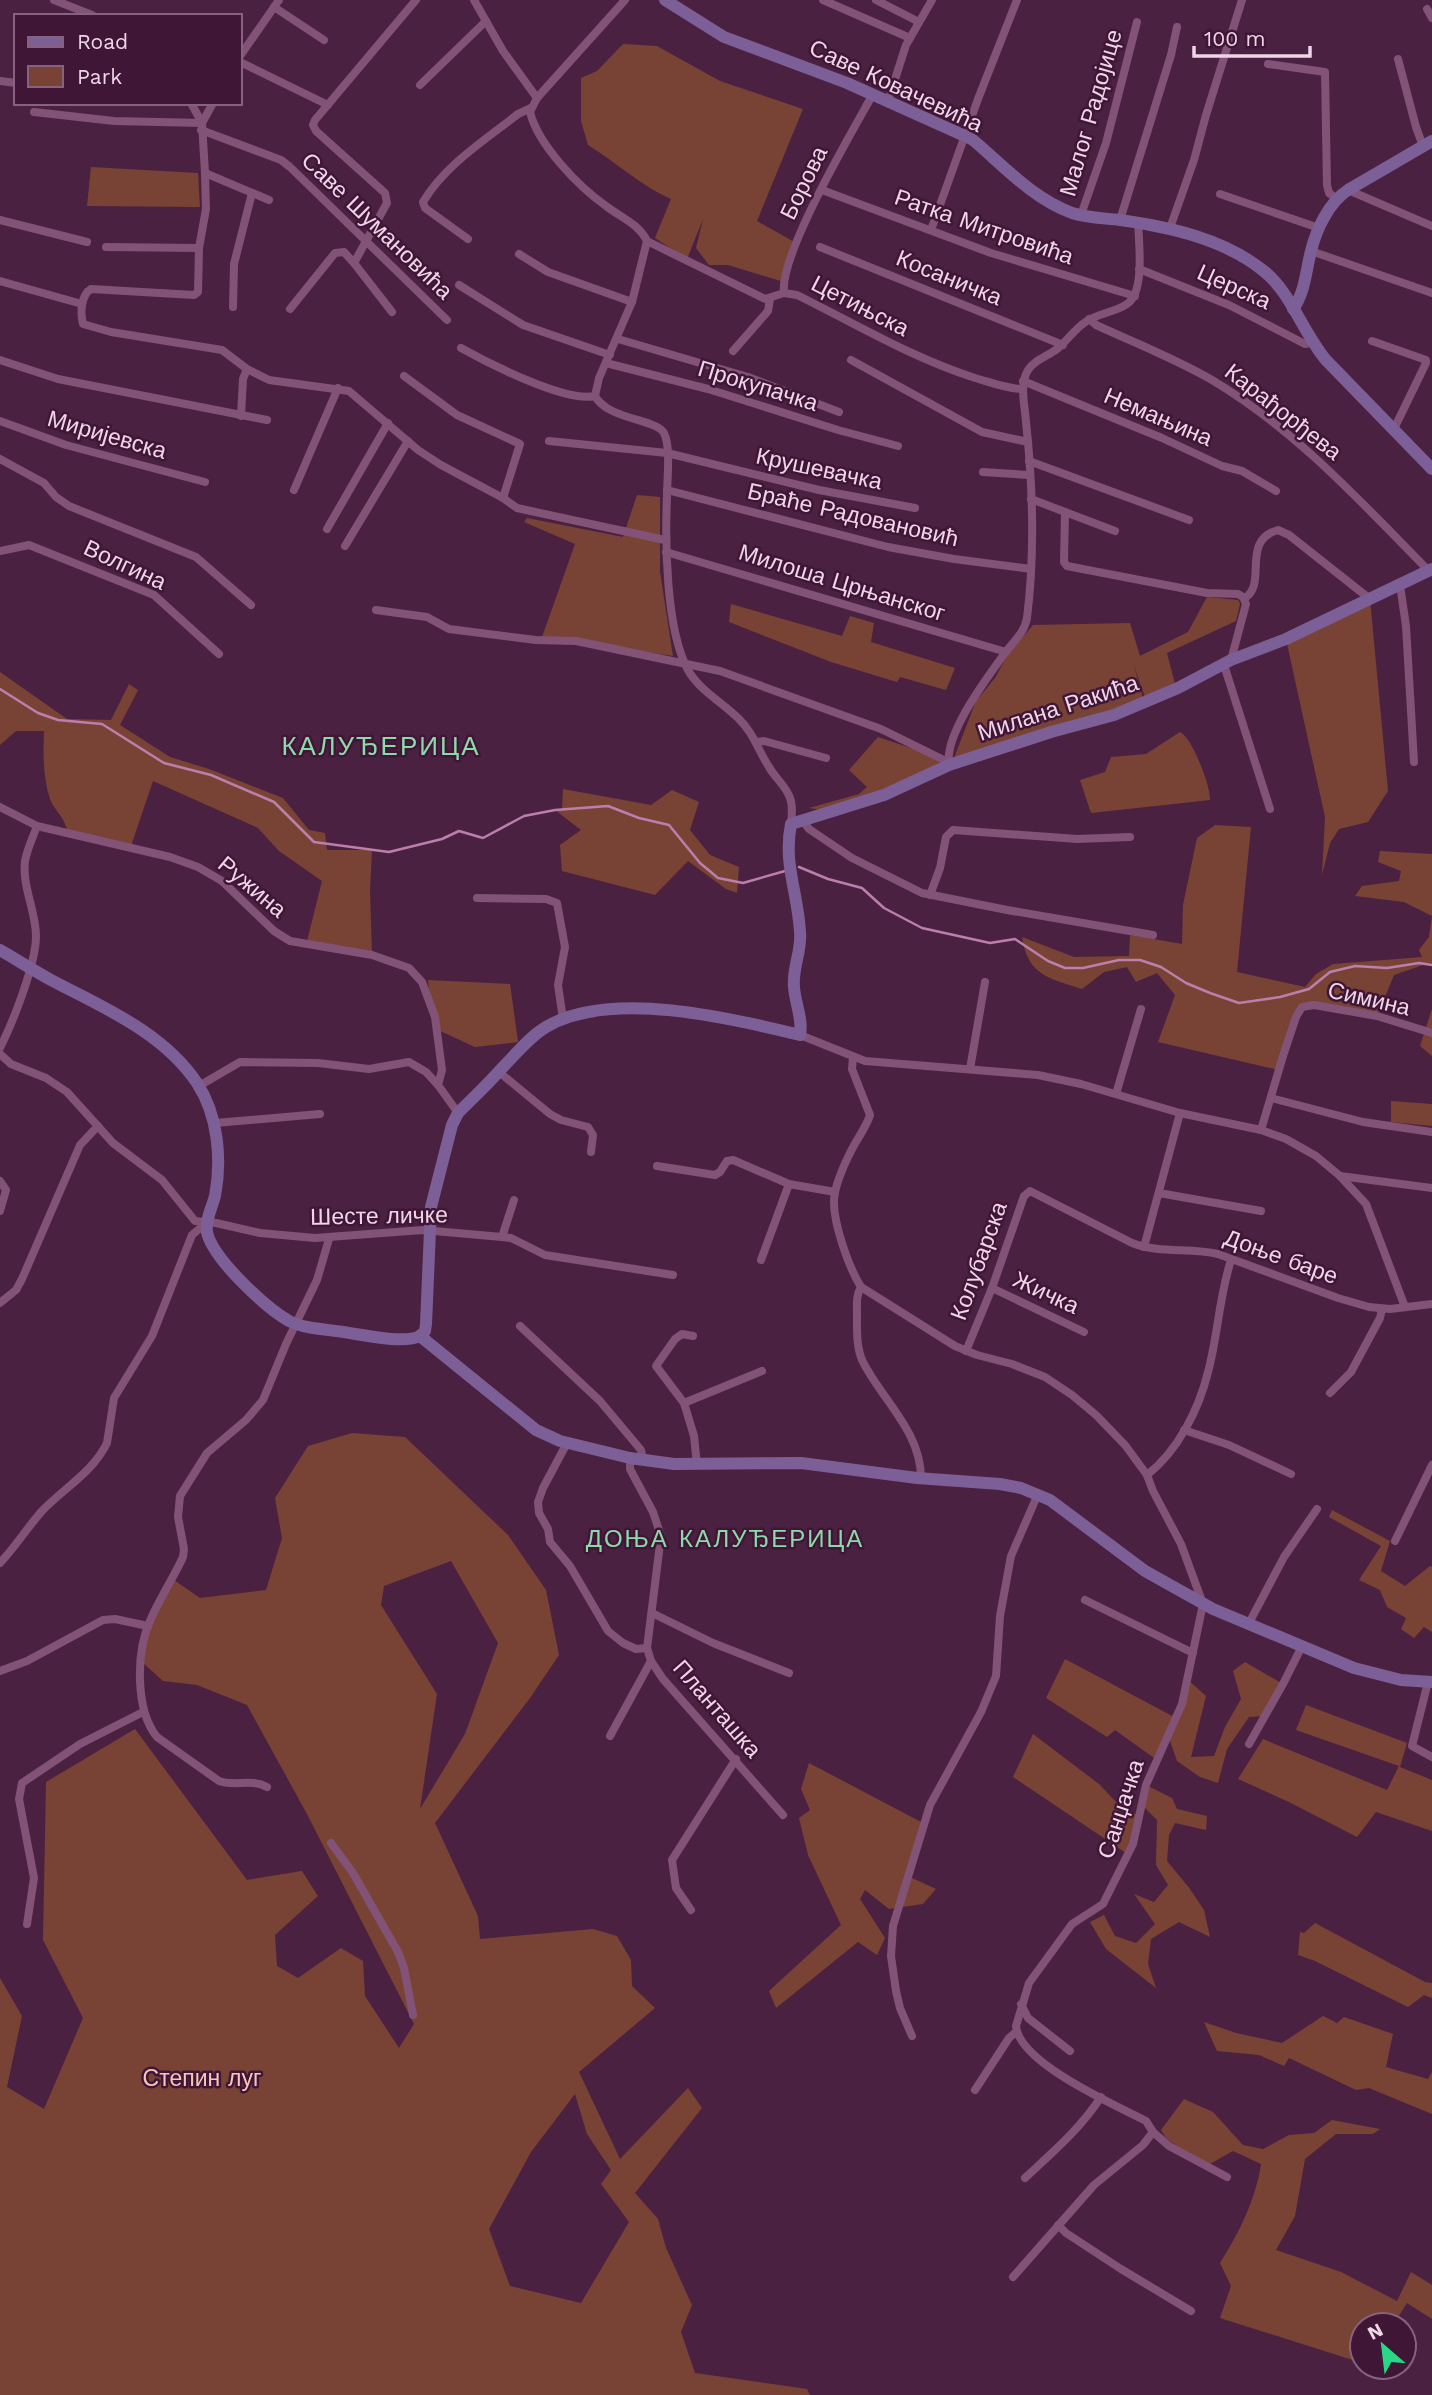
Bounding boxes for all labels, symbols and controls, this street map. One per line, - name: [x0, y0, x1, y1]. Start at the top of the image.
- legend: [14, 14, 242, 105]
- scale bar: [1194, 14, 1310, 58]
- text: 100 m: [1204, 26, 1266, 51]
- street label: Малог Радојице: [1054, 27, 1128, 199]
- text: Road: [77, 29, 128, 54]
- street label: Саве Ковачевића: [805, 34, 987, 138]
- text: Park: [77, 64, 122, 89]
- street label: Борова: [775, 142, 833, 224]
- street label: Саве Шумановића: [296, 147, 458, 305]
- street label: Ратка Митровића: [891, 184, 1077, 270]
- street label: Косаничка: [892, 245, 1006, 311]
- street label: Церска: [1193, 259, 1275, 315]
- street label: Цетињска: [807, 270, 914, 342]
- street label: Прокупачка: [695, 355, 821, 417]
- street label: Карађорђева: [1219, 358, 1347, 466]
- street label: Немањина: [1100, 382, 1216, 452]
- street label: Миријевска: [44, 405, 170, 465]
- street label: Крушевачка: [753, 442, 885, 496]
- street label: Браће Радовановић: [745, 478, 961, 552]
- street label: Волгина: [80, 534, 171, 596]
- street label: Милоша Црњанског: [735, 539, 949, 627]
- street label: Милана Ракића: [974, 669, 1142, 747]
- district label: КАЛУЂЕРИЦА: [281, 731, 481, 761]
- street label: Ружина: [212, 851, 292, 923]
- street label: Симина: [1325, 976, 1413, 1022]
- street label: Колубарска: [945, 1198, 1013, 1324]
- street label: Шесте личке: [310, 1201, 448, 1231]
- street label: Доње баре: [1220, 1224, 1342, 1290]
- street label: Жичка: [1009, 1266, 1083, 1320]
- district label: ДОЊА КАЛУЂЕРИЦА: [586, 1525, 864, 1553]
- street label: Планташка: [667, 1655, 767, 1763]
- street label: Санџачка: [1092, 1756, 1150, 1862]
- park label: Степин луг: [143, 2065, 261, 2092]
- north arrow: [1348, 2311, 1418, 2381]
- text: N: [1364, 2318, 1387, 2345]

